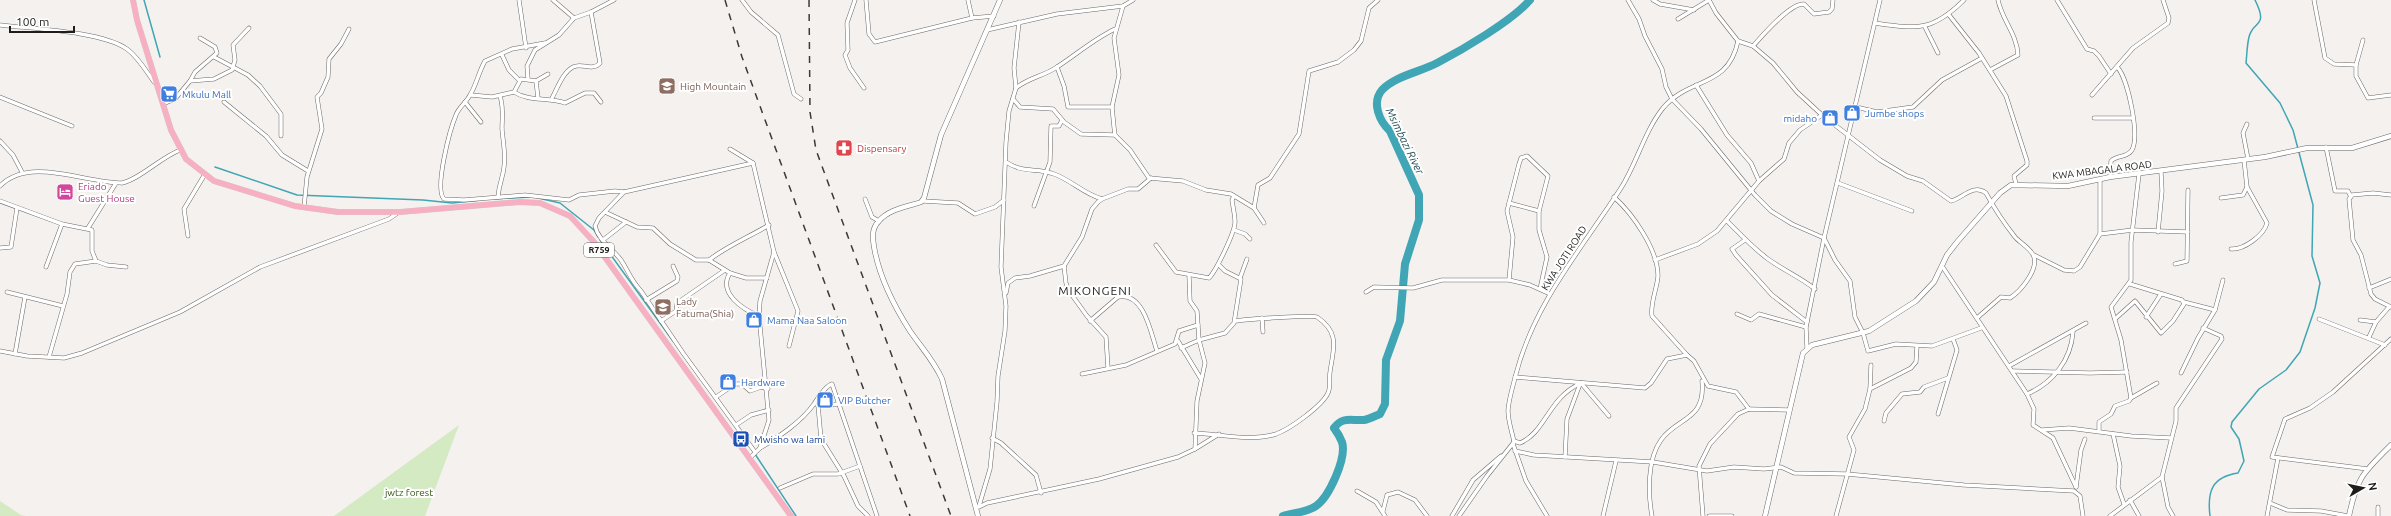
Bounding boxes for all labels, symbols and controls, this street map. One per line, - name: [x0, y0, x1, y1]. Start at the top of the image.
- scale bar: [10, 8, 74, 34]
- text: 100 m: [16, 15, 49, 28]
- school or university icon: High Mountain: [657, 76, 677, 96]
- place label: High Mountain: [680, 81, 746, 92]
- supermarket icon: Mkulu Mall: [159, 84, 179, 104]
- place label: Mkulu Mall: [182, 89, 232, 100]
- shop icon: Jumbe shops: [1842, 103, 1862, 123]
- water label: Msimbazi River: [1384, 106, 1427, 177]
- shop icon: midaho: [1820, 108, 1840, 128]
- place label: Jumbe shops: [1865, 108, 1924, 119]
- place label: midaho: [1783, 113, 1817, 124]
- pharmacy icon: Dispensary: [834, 138, 854, 158]
- place label: Dispensary: [857, 143, 906, 154]
- street label: KWA MBAGALA ROAD: [2052, 158, 2152, 182]
- place label: Eriado Guest House: [78, 181, 135, 204]
- hotel icon: Eriado Guest House: [55, 182, 75, 202]
- street label: KWA JOTI ROAD: [1539, 224, 1589, 292]
- road number: R759: [584, 243, 614, 257]
- district label: MIKONGENI: [1058, 284, 1132, 297]
- place label: Lady Fatuma(Shia): [676, 296, 734, 319]
- school or university icon: Lady Fatuma(Shia): [653, 297, 673, 317]
- shop icon: Mama Naa Saloon: [744, 310, 764, 330]
- place label: Mama Naa Saloon: [767, 315, 847, 326]
- shop icon: Hardware: [718, 372, 738, 392]
- place label: Hardware: [741, 377, 785, 388]
- shop icon: VIP Butcher: [815, 390, 835, 410]
- place label: VIP Butcher: [838, 395, 891, 406]
- bus stop icon: Mwisho wa lami: [731, 429, 751, 449]
- place label: Mwisho wa lami: [754, 434, 825, 445]
- north arrow: [2343, 468, 2383, 508]
- text: N: [2366, 481, 2379, 491]
- park label: jwtz forest: [384, 487, 433, 498]

